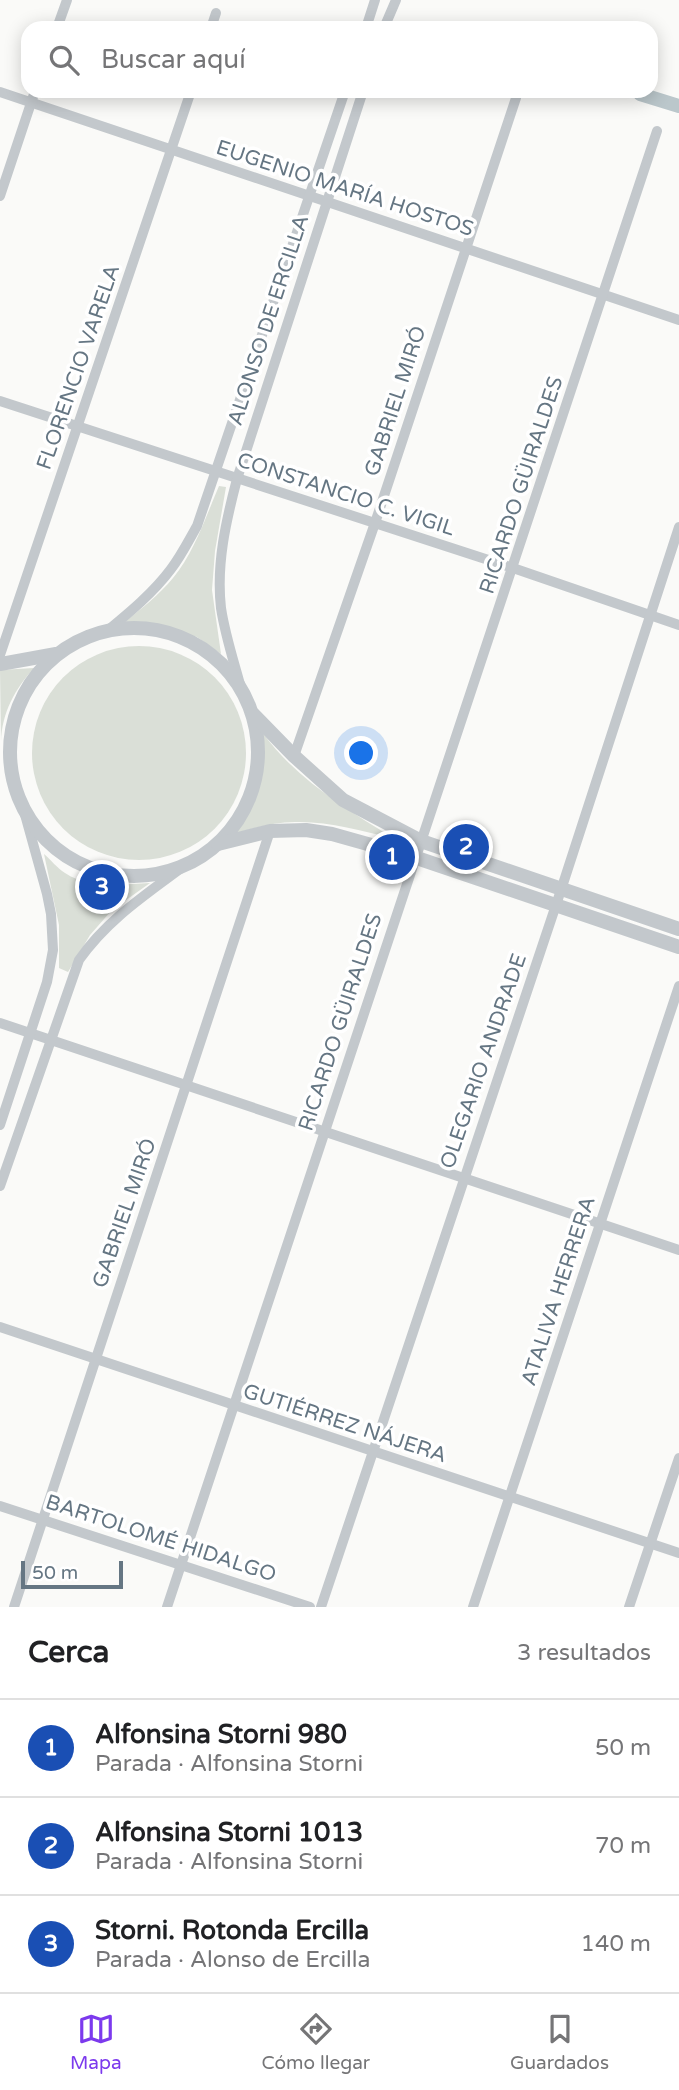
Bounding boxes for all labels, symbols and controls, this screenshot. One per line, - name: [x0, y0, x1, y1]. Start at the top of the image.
- search box: [21, 21, 658, 98]
- icon: search: [45, 41, 83, 79]
- text: Buscar aquí: [101, 44, 246, 75]
- street label: EUGENIO MARÍA HOSTOS: [213, 135, 477, 242]
- street label: ALONSO DE ERCILLA: [223, 212, 314, 429]
- street label: FLORENCIO VARELA: [32, 261, 125, 473]
- street label: GABRIEL MIRÓ: [359, 323, 432, 479]
- street label: RICARDO GÜIRALDES: [475, 373, 568, 597]
- street label: CONSTANCIO C. VIGIL: [234, 447, 458, 542]
- your location: [344, 736, 378, 770]
- pin: 2: [443, 821, 489, 873]
- pin: 1: [369, 831, 415, 883]
- pin: 3: [79, 861, 125, 913]
- street label: RICARDO GÜIRALDES: [294, 910, 387, 1134]
- street label: OLEGARIO ANDRADE: [435, 950, 532, 1172]
- street label: GABRIEL MIRÓ: [87, 1135, 162, 1291]
- street label: ATALIVA HERRERA: [516, 1193, 601, 1389]
- street label: GUTIÉRREZ NÁJERA: [240, 1379, 450, 1468]
- street label: BARTOLOMÉ HIDALGO: [42, 1489, 279, 1588]
- scale bar: [21, 1558, 122, 1590]
- text: 50 m: [32, 1562, 78, 1584]
- text: Cerca: [28, 1634, 109, 1671]
- text: 3 resultados: [517, 1639, 651, 1667]
- text: Alfonsina Storni 980: [95, 1719, 347, 1750]
- text: 1: [44, 1734, 58, 1762]
- text: 50 m: [595, 1734, 651, 1762]
- text: Parada · Alfonsina Storni: [95, 1750, 363, 1778]
- text: Alfonsina Storni 1013: [95, 1817, 363, 1848]
- text: 2: [44, 1832, 58, 1860]
- text: 70 m: [595, 1832, 651, 1860]
- text: Parada · Alfonsina Storni: [95, 1848, 363, 1876]
- text: Storni. Rotonda Ercilla: [95, 1915, 369, 1946]
- text: 3: [44, 1930, 58, 1958]
- text: 140 m: [581, 1930, 651, 1958]
- text: Parada · Alonso de Ercilla: [95, 1946, 371, 1974]
- tab: Mapa: [70, 2010, 122, 2074]
- tab: Cómo llegar: [262, 2010, 370, 2074]
- tab: Guardados: [510, 2010, 609, 2074]

